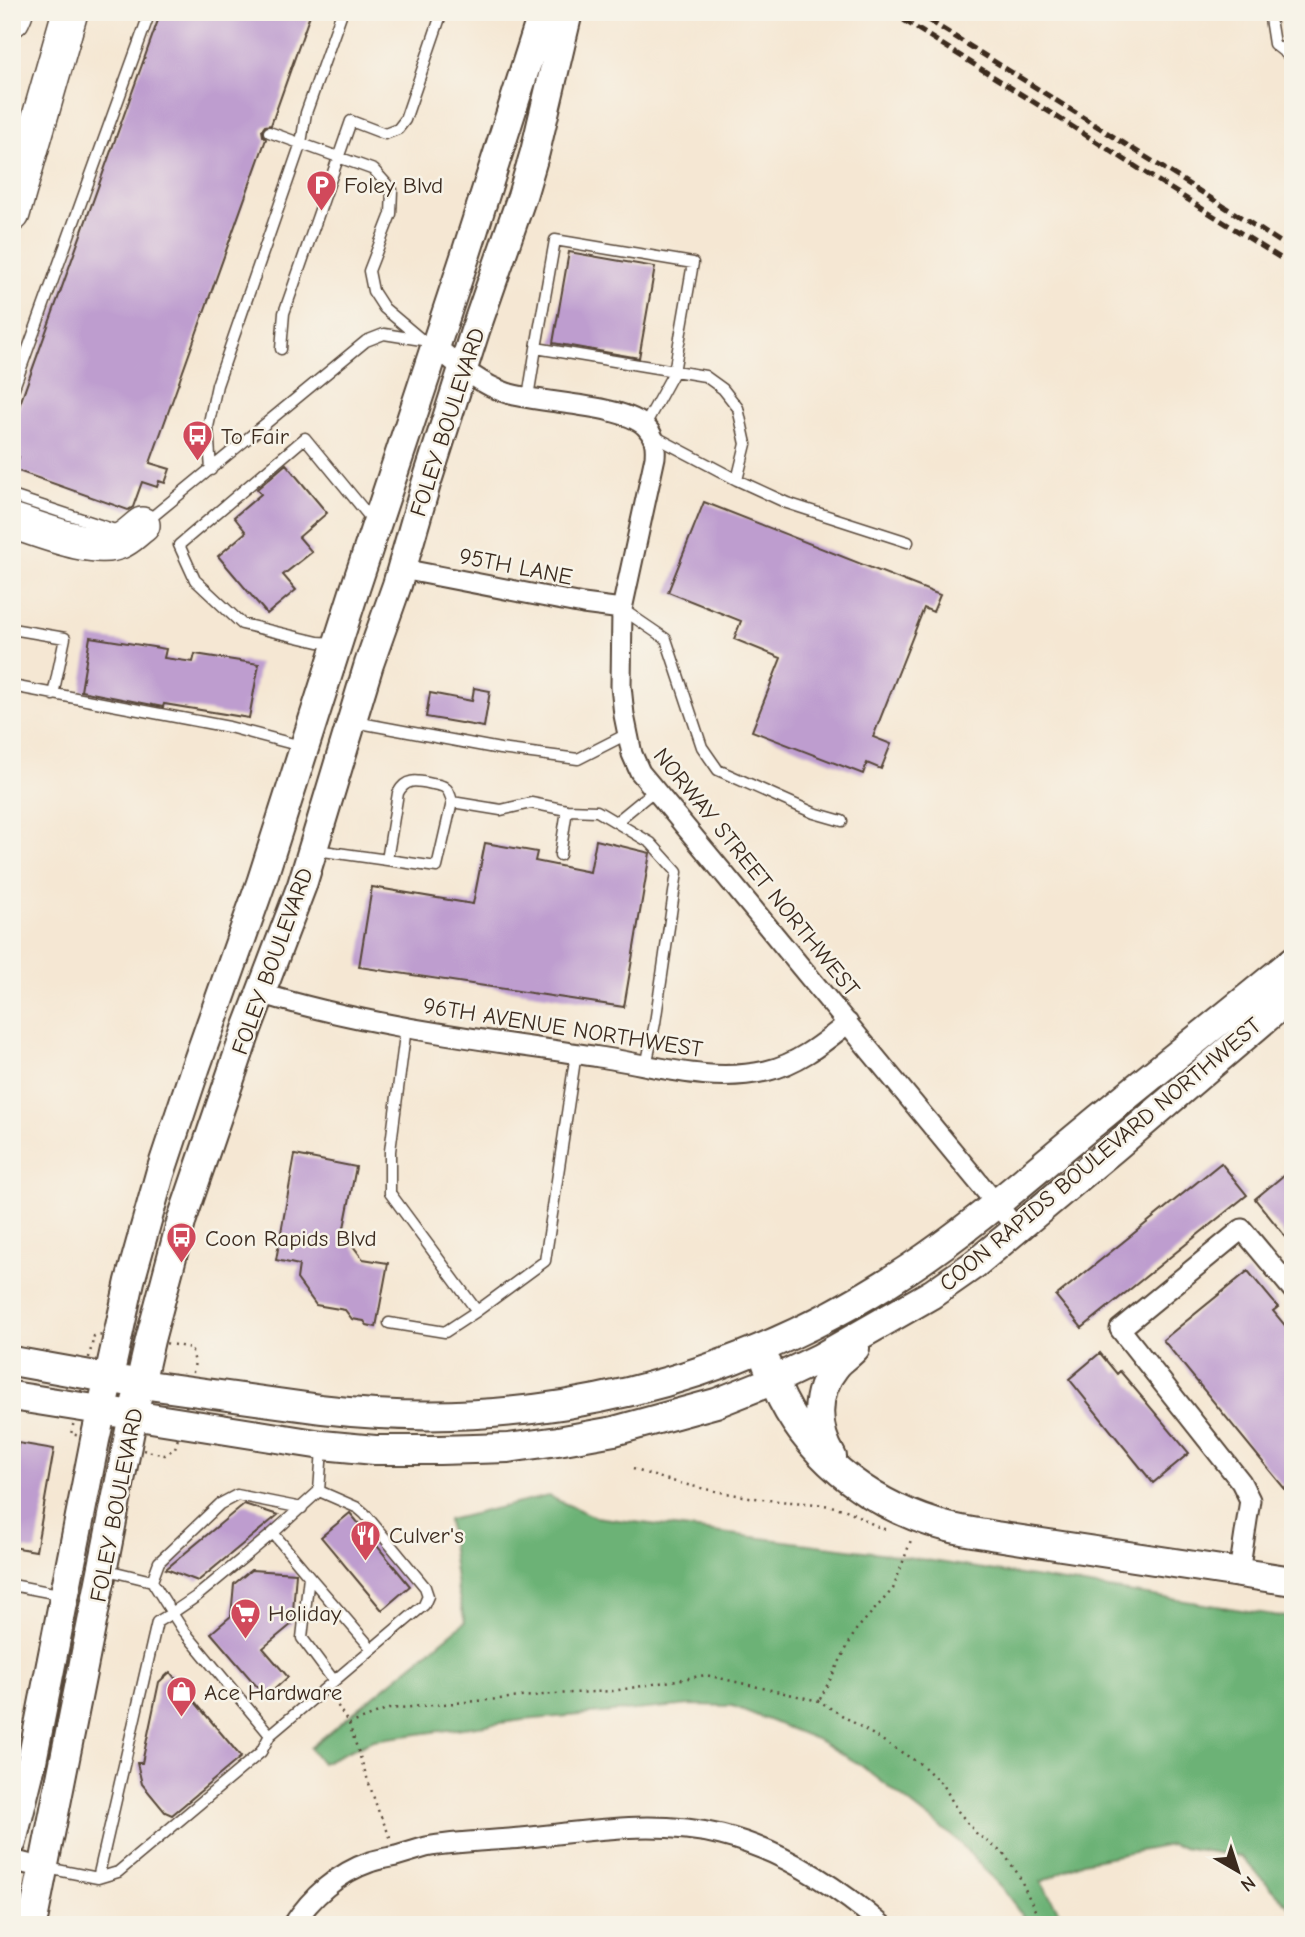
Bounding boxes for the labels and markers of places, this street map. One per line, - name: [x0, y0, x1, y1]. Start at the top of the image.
- parking icon: Foley Blvd: [304, 168, 338, 212]
- place label: Foley Blvd: [344, 172, 443, 199]
- bus stop icon: To Fair: [181, 419, 215, 463]
- place label: To Fair: [221, 423, 290, 450]
- bus stop icon: Coon Rapids Blvd: [165, 1221, 199, 1265]
- place label: Coon Rapids Blvd: [205, 1225, 377, 1252]
- restaurant icon: Culver's: [349, 1518, 383, 1562]
- place label: Culver's: [389, 1522, 464, 1549]
- supermarket icon: Holiday: [228, 1596, 262, 1640]
- place label: Holiday: [268, 1600, 342, 1627]
- shop icon: Ace Hardware: [164, 1675, 198, 1719]
- place label: Ace Hardware: [204, 1679, 342, 1706]

